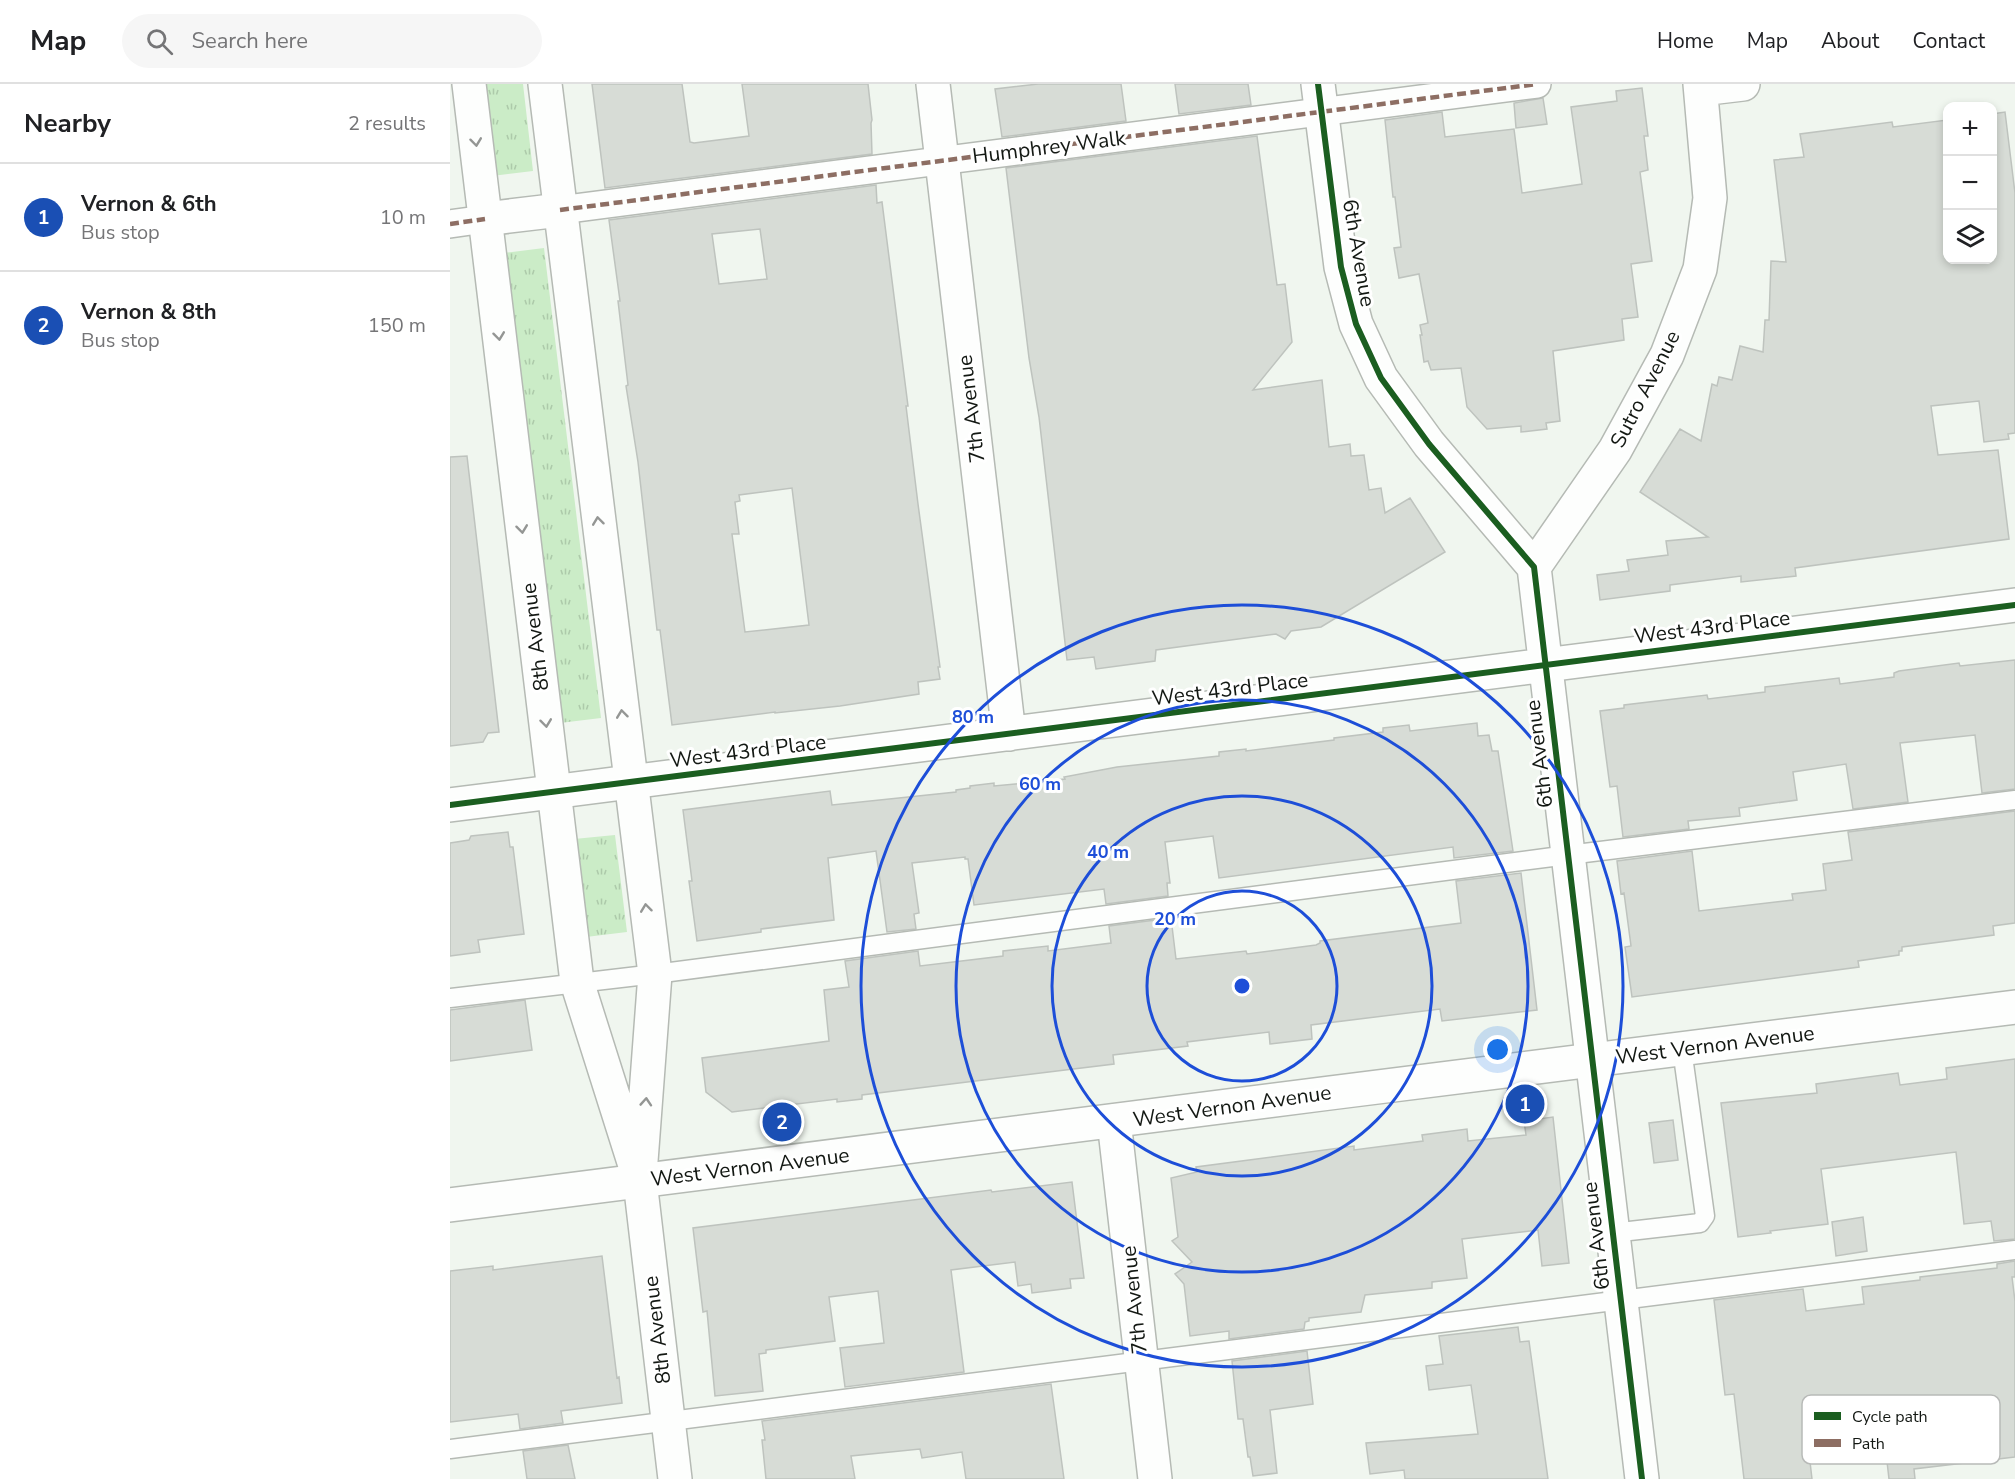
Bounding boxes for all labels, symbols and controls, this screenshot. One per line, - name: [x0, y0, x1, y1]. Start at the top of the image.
- search box: [122, 14, 542, 68]
- text: Map: [30, 22, 86, 60]
- icon: search: [143, 25, 176, 58]
- text: Search here: [191, 26, 308, 56]
- text: Home: [1657, 27, 1714, 55]
- text: Map: [1747, 27, 1788, 55]
- text: About: [1821, 27, 1879, 55]
- text: Contact: [1912, 27, 1985, 55]
- map controls: [1943, 102, 1997, 264]
- button: +: [1943, 102, 1997, 156]
- text: Nearby: [24, 106, 111, 141]
- text: 2 results: [348, 110, 426, 137]
- street label: Humphrey Walk: [971, 124, 1128, 170]
- one-way arrow: [469, 138, 481, 147]
- button: −: [1943, 156, 1997, 210]
- text: Vernon & 6th: [81, 189, 217, 219]
- street label: 6th Avenue: [1336, 197, 1382, 309]
- text: 1: [38, 204, 50, 231]
- text: 10 m: [380, 204, 426, 231]
- button: layers: [1943, 210, 1997, 264]
- text: Bus stop: [81, 219, 160, 246]
- text: Vernon & 8th: [81, 297, 217, 327]
- text: 2: [38, 312, 50, 339]
- text: 150 m: [368, 312, 426, 339]
- street label: Sutro Avenue: [1603, 326, 1687, 452]
- text: Bus stop: [81, 327, 160, 354]
- one-way arrow: [492, 331, 505, 340]
- street label: 7th Avenue: [950, 353, 992, 465]
- one-way arrow: [593, 516, 605, 525]
- one-way arrow: [516, 525, 528, 534]
- street label: 8th Avenue: [514, 581, 556, 693]
- street label: West 43rd Place: [1632, 604, 1792, 650]
- street label: West 43rd Place: [1150, 666, 1310, 712]
- street label: 6th Avenue: [1518, 698, 1560, 810]
- text: 80 m: [952, 705, 994, 729]
- one-way arrow: [616, 710, 629, 719]
- one-way arrow: [539, 718, 551, 727]
- street label: West 43rd Place: [668, 728, 828, 774]
- text: 60 m: [1019, 772, 1061, 796]
- text: 40 m: [1087, 840, 1129, 864]
- one-way arrow: [641, 903, 653, 912]
- text: 20 m: [1154, 907, 1196, 931]
- centre of rings: [1232, 976, 1252, 996]
- street label: West Vernon Avenue: [1614, 1019, 1816, 1071]
- your location: [1483, 1035, 1512, 1064]
- street label: West Vernon Avenue: [1131, 1078, 1333, 1134]
- pin: 1: [1506, 1082, 1544, 1126]
- one-way arrow: [639, 1097, 652, 1106]
- pin: 2: [762, 1100, 802, 1144]
- street label: West Vernon Avenue: [649, 1141, 851, 1193]
- street label: 6th Avenue: [1575, 1180, 1617, 1292]
- street label: 7th Avenue: [1114, 1244, 1154, 1356]
- street label: 8th Avenue: [636, 1274, 678, 1386]
- legend: [1802, 1395, 2000, 1464]
- text: Cycle path: [1852, 1406, 1928, 1428]
- text: Path: [1852, 1433, 1885, 1455]

